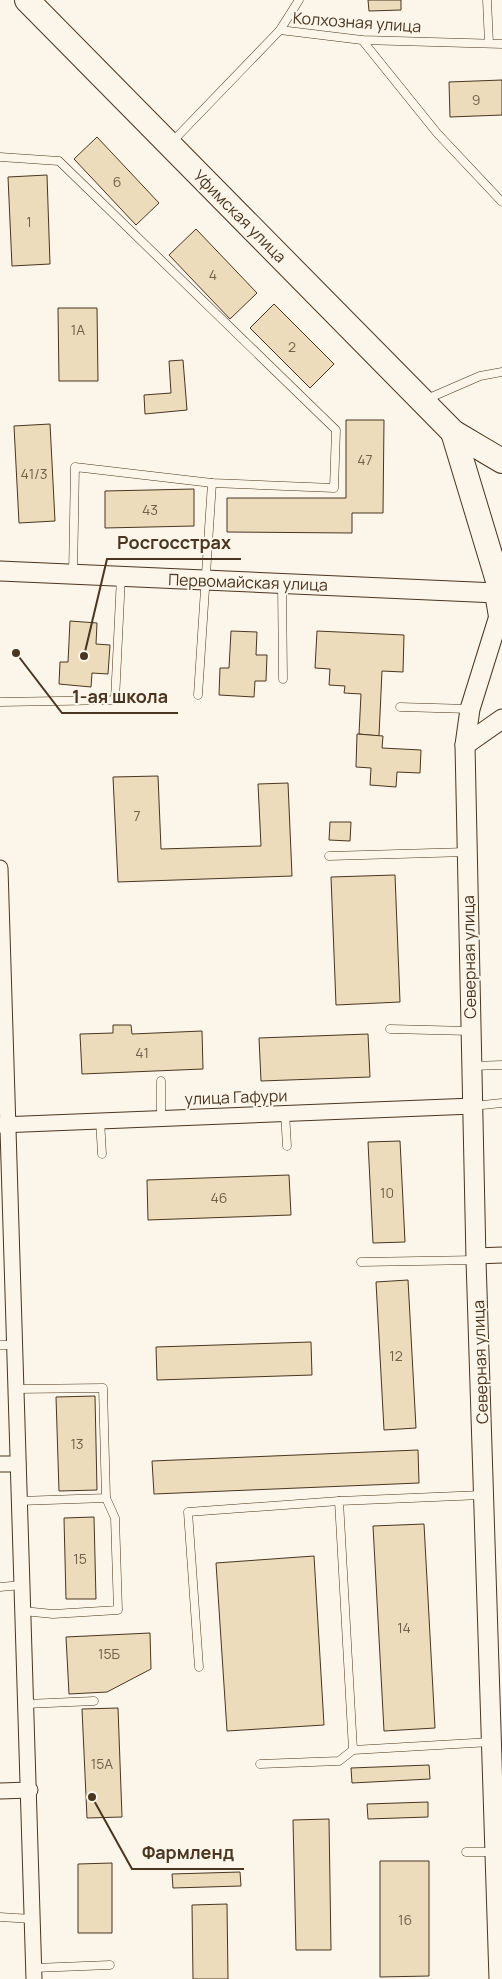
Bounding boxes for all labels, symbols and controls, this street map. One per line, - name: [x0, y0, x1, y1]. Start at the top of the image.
- street label: Колхозная улица: [292, 7, 422, 37]
- house number: 9: [472, 90, 480, 109]
- street label: Уфимская улица: [189, 165, 291, 267]
- house number: 6: [113, 172, 121, 191]
- house number: 1: [26, 212, 32, 231]
- house number: 4: [209, 265, 217, 284]
- house number: 1А: [71, 320, 85, 339]
- house number: 2: [288, 337, 296, 356]
- house number: 47: [357, 450, 373, 469]
- house number: 41/3: [21, 464, 47, 483]
- house number: 43: [142, 500, 158, 519]
- callout: Росгосстрах: [107, 526, 241, 559]
- text: Росгосстрах: [117, 530, 231, 554]
- street label: Первомайская улица: [168, 568, 328, 596]
- callout: 1-ая школа: [62, 680, 178, 713]
- text: 1-ая школа: [72, 684, 168, 708]
- house number: 7: [133, 806, 141, 825]
- street label: Северная улица: [457, 895, 481, 1019]
- house number: 41: [135, 1043, 149, 1062]
- street label: улица Гафури: [184, 1084, 288, 1110]
- house number: 10: [380, 1183, 394, 1202]
- house number: 46: [211, 1188, 227, 1207]
- street label: Северная улица: [467, 1300, 493, 1424]
- house number: 12: [389, 1346, 403, 1365]
- house number: 13: [70, 1434, 84, 1453]
- house number: 15: [73, 1549, 87, 1568]
- house number: 14: [397, 1618, 411, 1637]
- house number: 15Б: [98, 1644, 121, 1663]
- house number: 15А: [91, 1754, 113, 1773]
- callout: Фармленд: [132, 1836, 244, 1869]
- text: Фармленд: [142, 1840, 234, 1864]
- house number: 16: [398, 1910, 412, 1929]

